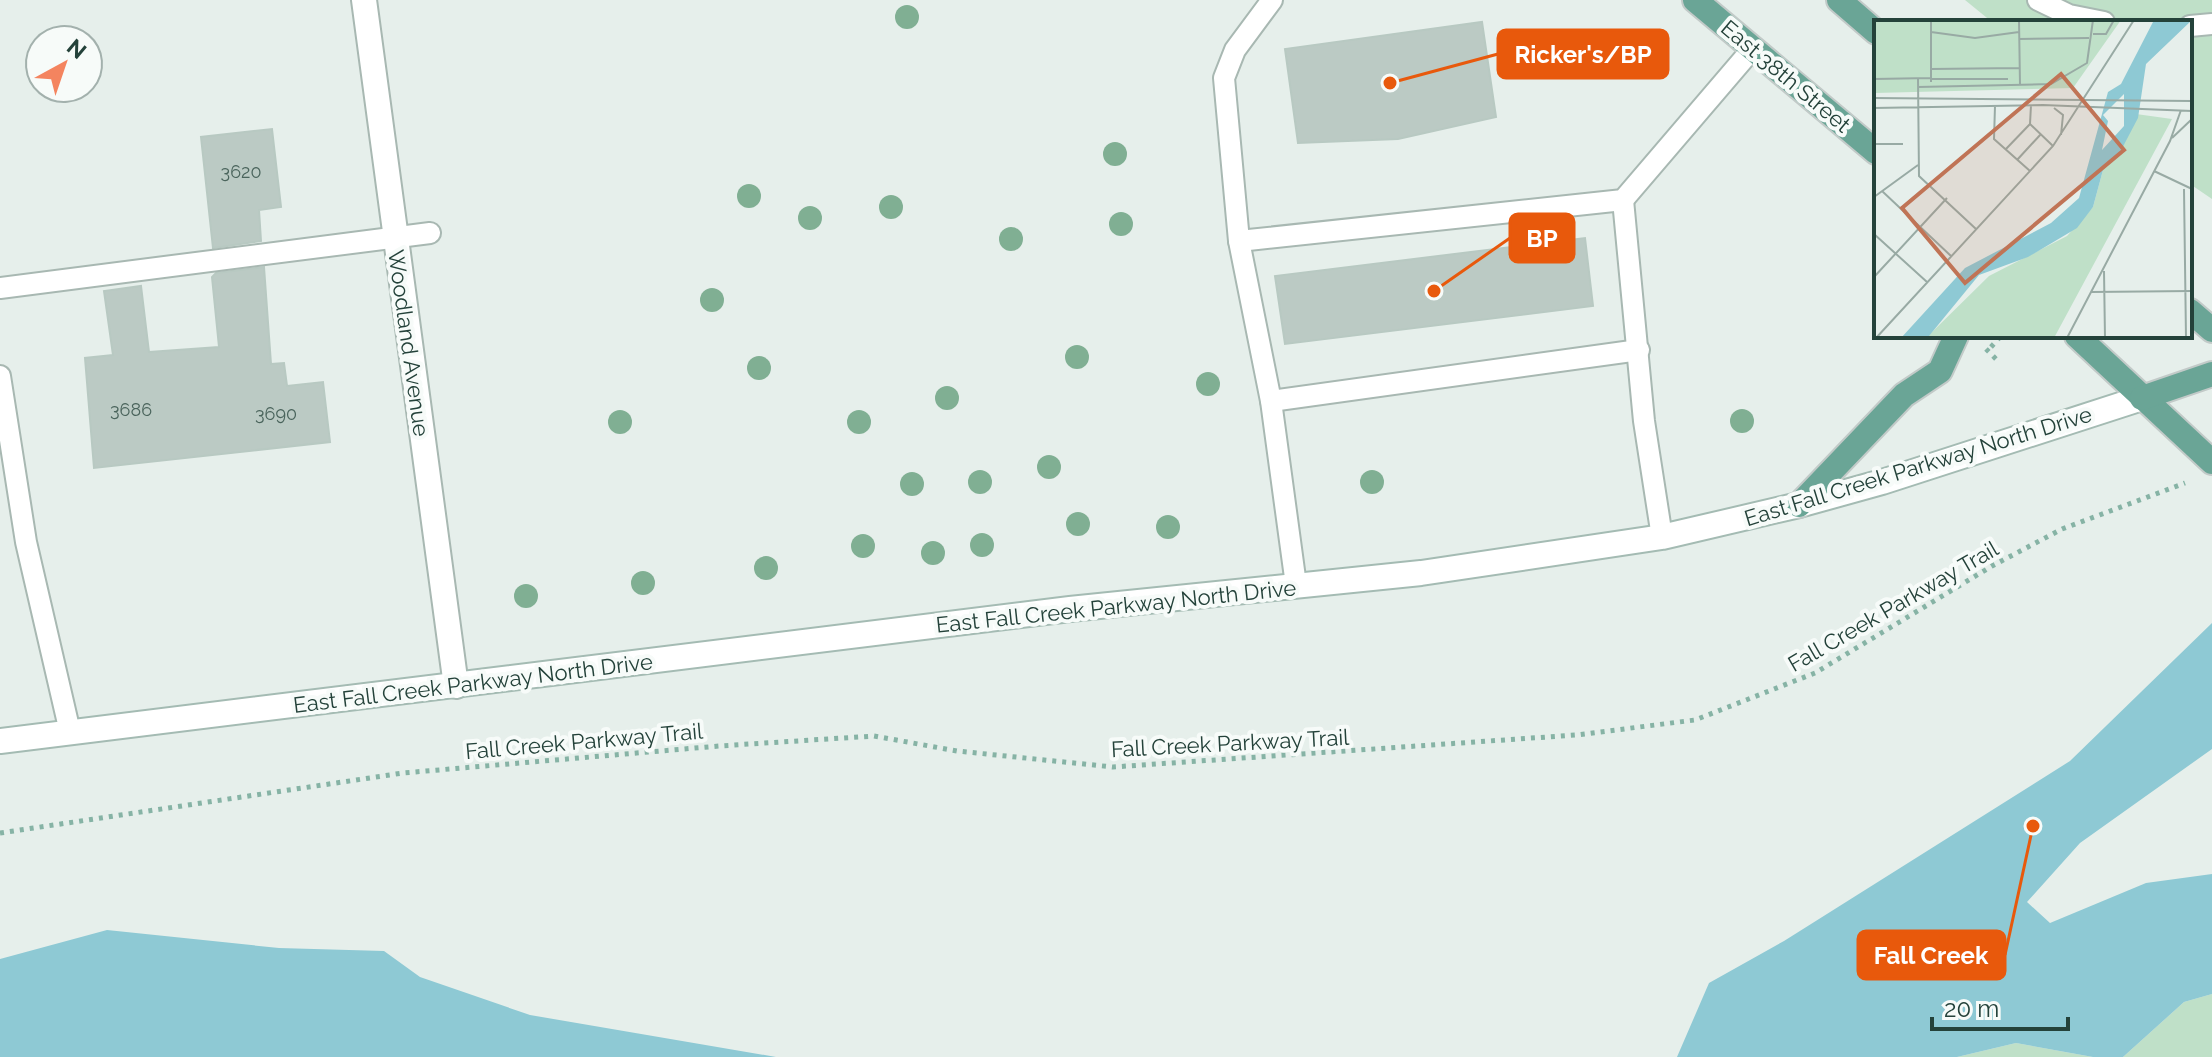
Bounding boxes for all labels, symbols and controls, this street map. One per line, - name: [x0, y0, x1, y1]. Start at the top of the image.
- street label: East 38th Street: [1716, 14, 1856, 138]
- inset map: [1874, 20, 2192, 338]
- north arrow: [24, 24, 104, 104]
- callout: Ricker's/BP: [1498, 30, 1668, 78]
- text: N: [62, 33, 92, 64]
- text: Ricker's/BP: [1514, 40, 1652, 69]
- house number: 3620: [221, 161, 261, 182]
- callout: BP: [1510, 214, 1574, 262]
- text: BP: [1526, 224, 1558, 253]
- street label: Woodland Avenue: [383, 248, 435, 438]
- house number: 3686: [110, 399, 152, 420]
- street label: East Fall Creek Parkway North Drive: [1741, 401, 2095, 531]
- house number: 3690: [255, 403, 297, 424]
- street label: Fall Creek Parkway Trail: [1783, 535, 2003, 677]
- street label: East Fall Creek Parkway North Drive: [935, 574, 1297, 638]
- street label: East Fall Creek Parkway North Drive: [292, 648, 654, 718]
- street label: Fall Creek Parkway Trail: [464, 718, 704, 764]
- street label: Fall Creek Parkway Trail: [1110, 724, 1350, 762]
- callout: Fall Creek: [1858, 931, 2005, 979]
- text: Fall Creek: [1874, 941, 1989, 970]
- scale bar: [1932, 981, 2068, 1031]
- text: 20 m: [1944, 994, 1999, 1023]

